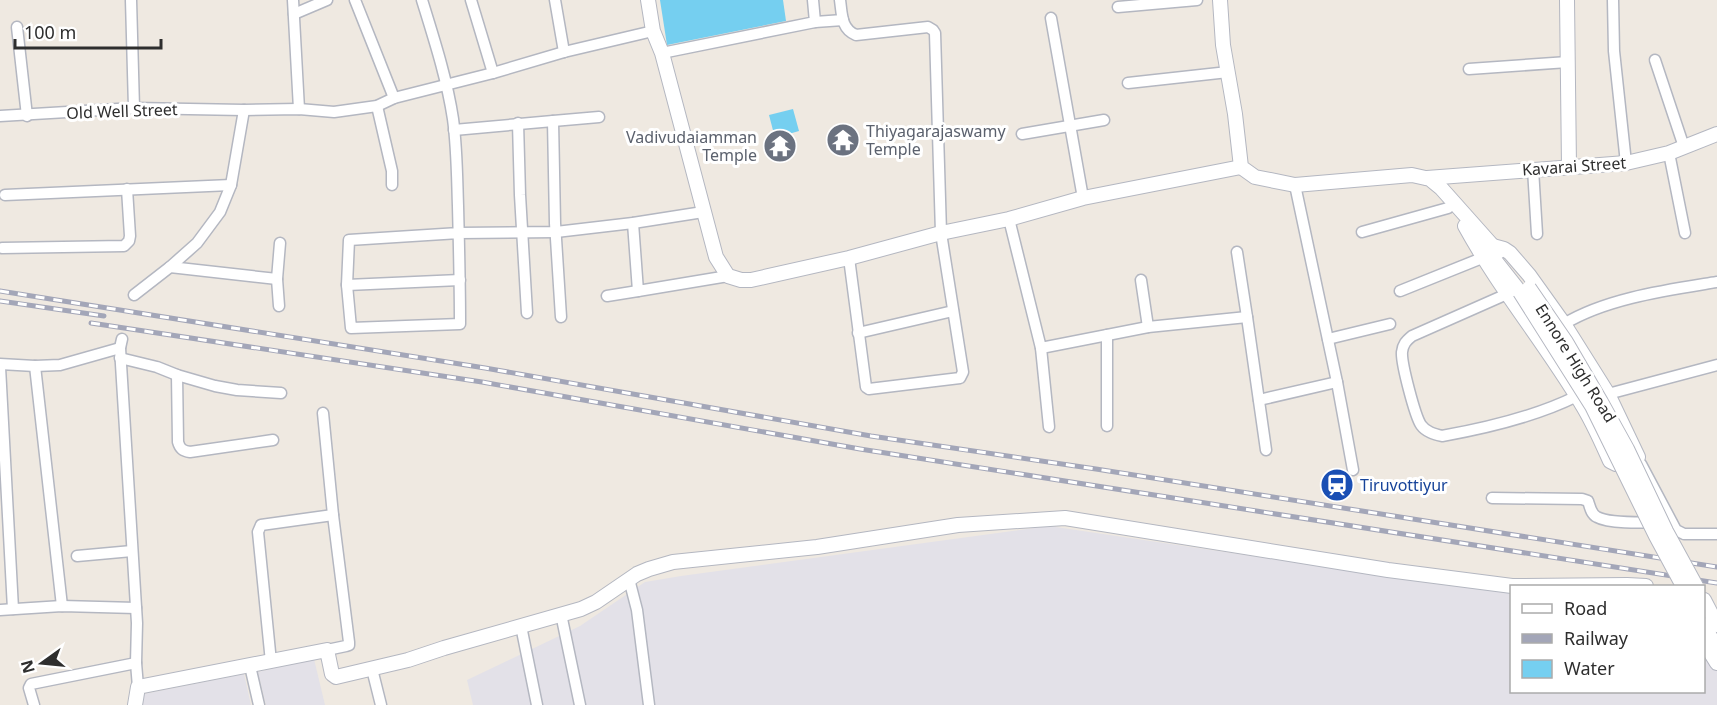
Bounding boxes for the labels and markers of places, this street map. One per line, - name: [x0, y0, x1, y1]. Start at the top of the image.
- place label: Thiyagarajaswamy Temple: [866, 120, 1006, 160]
- temple icon: Thiyagarajaswamy Temple: [825, 122, 861, 158]
- place label: Vadivudaiamman Temple: [626, 126, 757, 166]
- temple icon: Vadivudaiamman Temple: [762, 128, 798, 164]
- station icon: Tiruvottiyur: [1319, 467, 1355, 503]
- place label: Tiruvottiyur: [1360, 474, 1448, 496]

